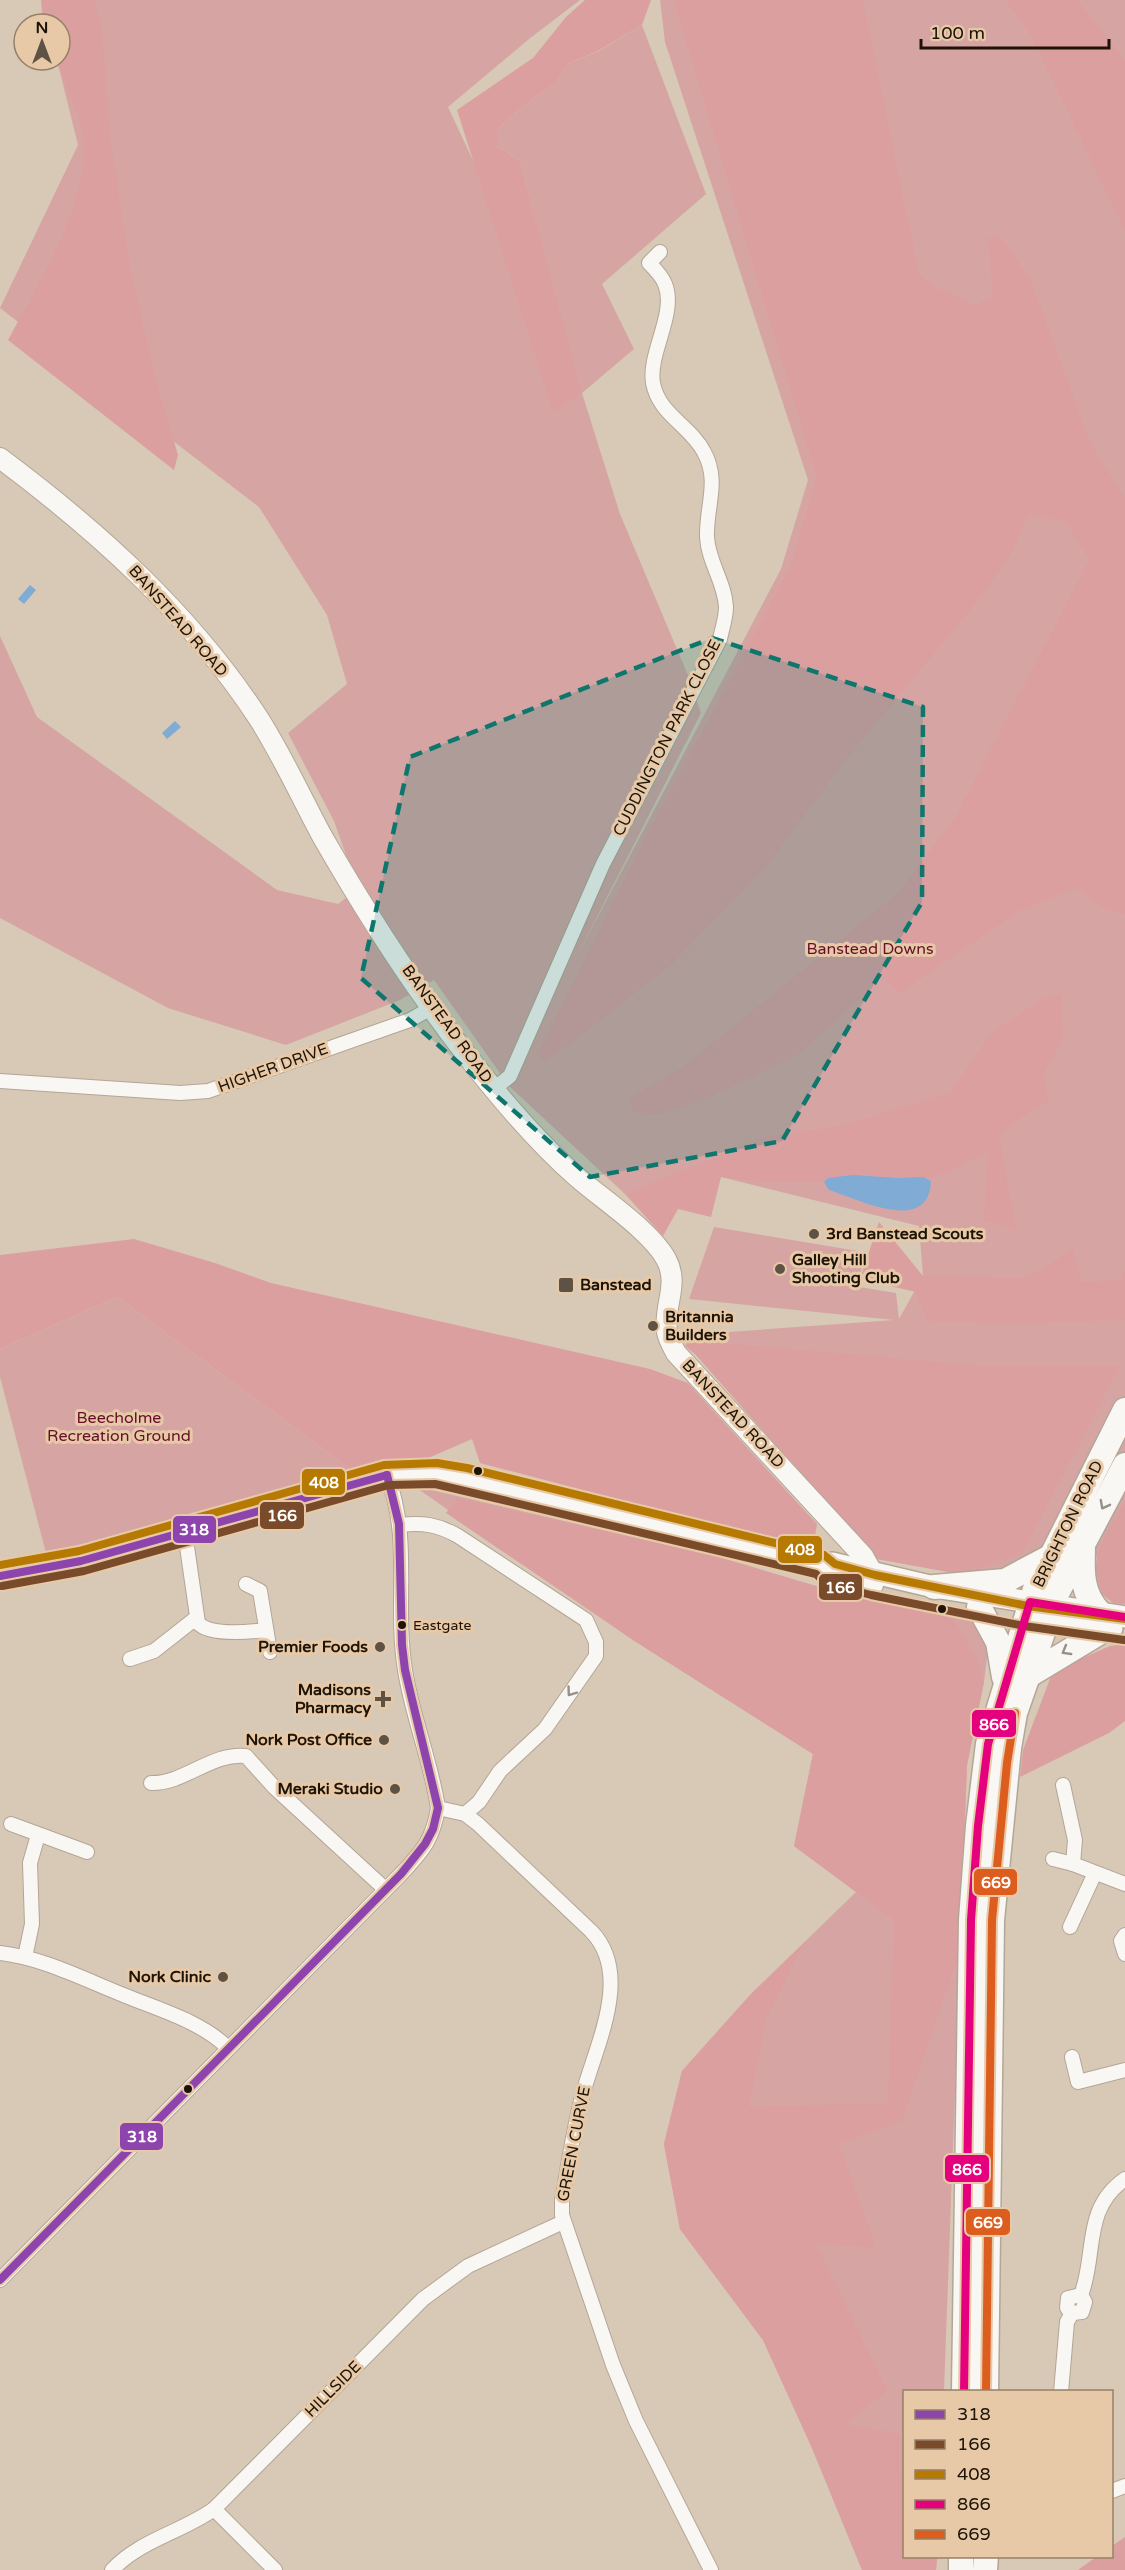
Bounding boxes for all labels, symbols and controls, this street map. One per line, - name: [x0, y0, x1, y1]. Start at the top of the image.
- north arrow: [12, 12, 72, 72]
- scale bar: [921, 12, 1108, 50]
- text: N: [36, 18, 48, 38]
- text: 100 m: [930, 22, 985, 44]
- street label: BANSTEAD ROAD: [124, 561, 232, 681]
- street label: CUDDINGTON PARK CLOSE: [609, 636, 725, 840]
- park label: Banstead Downs: [806, 939, 934, 959]
- street label: BANSTEAD ROAD: [397, 961, 497, 1087]
- street label: HIGHER DRIVE: [215, 1039, 331, 1097]
- place label: 3rd Banstead Scouts: [826, 1224, 984, 1244]
- marker: 3rd Banstead Scouts: [807, 1227, 821, 1241]
- place label: Galley Hill Shooting Club: [792, 1250, 900, 1288]
- marker: Galley Hill Shooting Club: [773, 1262, 787, 1276]
- place label: Banstead: [580, 1275, 652, 1295]
- marker: Banstead: [557, 1276, 575, 1294]
- place label: Britannia Builders: [665, 1307, 734, 1345]
- marker: Britannia Builders: [646, 1319, 660, 1333]
- street label: BANSTEAD ROAD: [678, 1356, 788, 1472]
- park label: Beecholme Recreation Ground: [47, 1408, 191, 1446]
- street label: BRIGHTON ROAD: [1029, 1457, 1107, 1591]
- unlabelled marker: [472, 1465, 484, 1477]
- line badge: 408: [301, 1468, 346, 1496]
- text: 408: [309, 1473, 339, 1493]
- one-way arrow: [1100, 1499, 1112, 1510]
- line badge: 166: [259, 1501, 305, 1530]
- text: 166: [267, 1506, 297, 1526]
- line badge: 318: [172, 1515, 217, 1544]
- text: 318: [179, 1520, 209, 1540]
- line badge: 408: [777, 1535, 823, 1564]
- text: 408: [785, 1540, 815, 1560]
- line badge: 166: [818, 1573, 863, 1601]
- text: 166: [825, 1578, 855, 1598]
- unlabelled marker: [936, 1603, 948, 1615]
- place label: Eastgate: [413, 1617, 471, 1634]
- marker: Eastgate: [396, 1619, 408, 1631]
- place label: Premier Foods: [258, 1637, 368, 1657]
- marker: Premier Foods: [373, 1640, 387, 1654]
- one-way arrow: [1062, 1644, 1072, 1656]
- place label: Madisons Pharmacy: [295, 1680, 371, 1718]
- one-way arrow: [567, 1685, 578, 1696]
- marker: Madisons Pharmacy: [376, 1692, 390, 1706]
- line badge: 866: [971, 1709, 1017, 1738]
- text: 866: [979, 1715, 1009, 1735]
- place label: Nork Post Office: [245, 1730, 372, 1750]
- marker: Nork Post Office: [377, 1733, 391, 1747]
- place label: Meraki Studio: [278, 1779, 383, 1799]
- marker: Meraki Studio: [388, 1782, 402, 1796]
- line badge: 669: [973, 1868, 1018, 1896]
- text: 669: [981, 1873, 1011, 1893]
- place label: Nork Clinic: [128, 1967, 211, 1987]
- marker: Nork Clinic: [216, 1970, 230, 1984]
- unlabelled marker: [182, 2083, 194, 2095]
- street label: GREEN CURVE: [553, 2085, 595, 2203]
- line badge: 318: [119, 2122, 164, 2151]
- text: 318: [127, 2127, 157, 2147]
- line badge: 866: [944, 2154, 990, 2183]
- text: 866: [952, 2160, 982, 2180]
- line badge: 669: [965, 2208, 1011, 2236]
- text: 669: [973, 2213, 1003, 2233]
- street label: HILLSIDE: [301, 2357, 365, 2421]
- legend: [903, 2390, 1113, 2558]
- text: 318: [957, 2403, 991, 2425]
- text: 166: [957, 2433, 991, 2455]
- text: 408: [957, 2463, 991, 2485]
- text: 866: [957, 2493, 991, 2515]
- text: 669: [957, 2523, 991, 2545]

